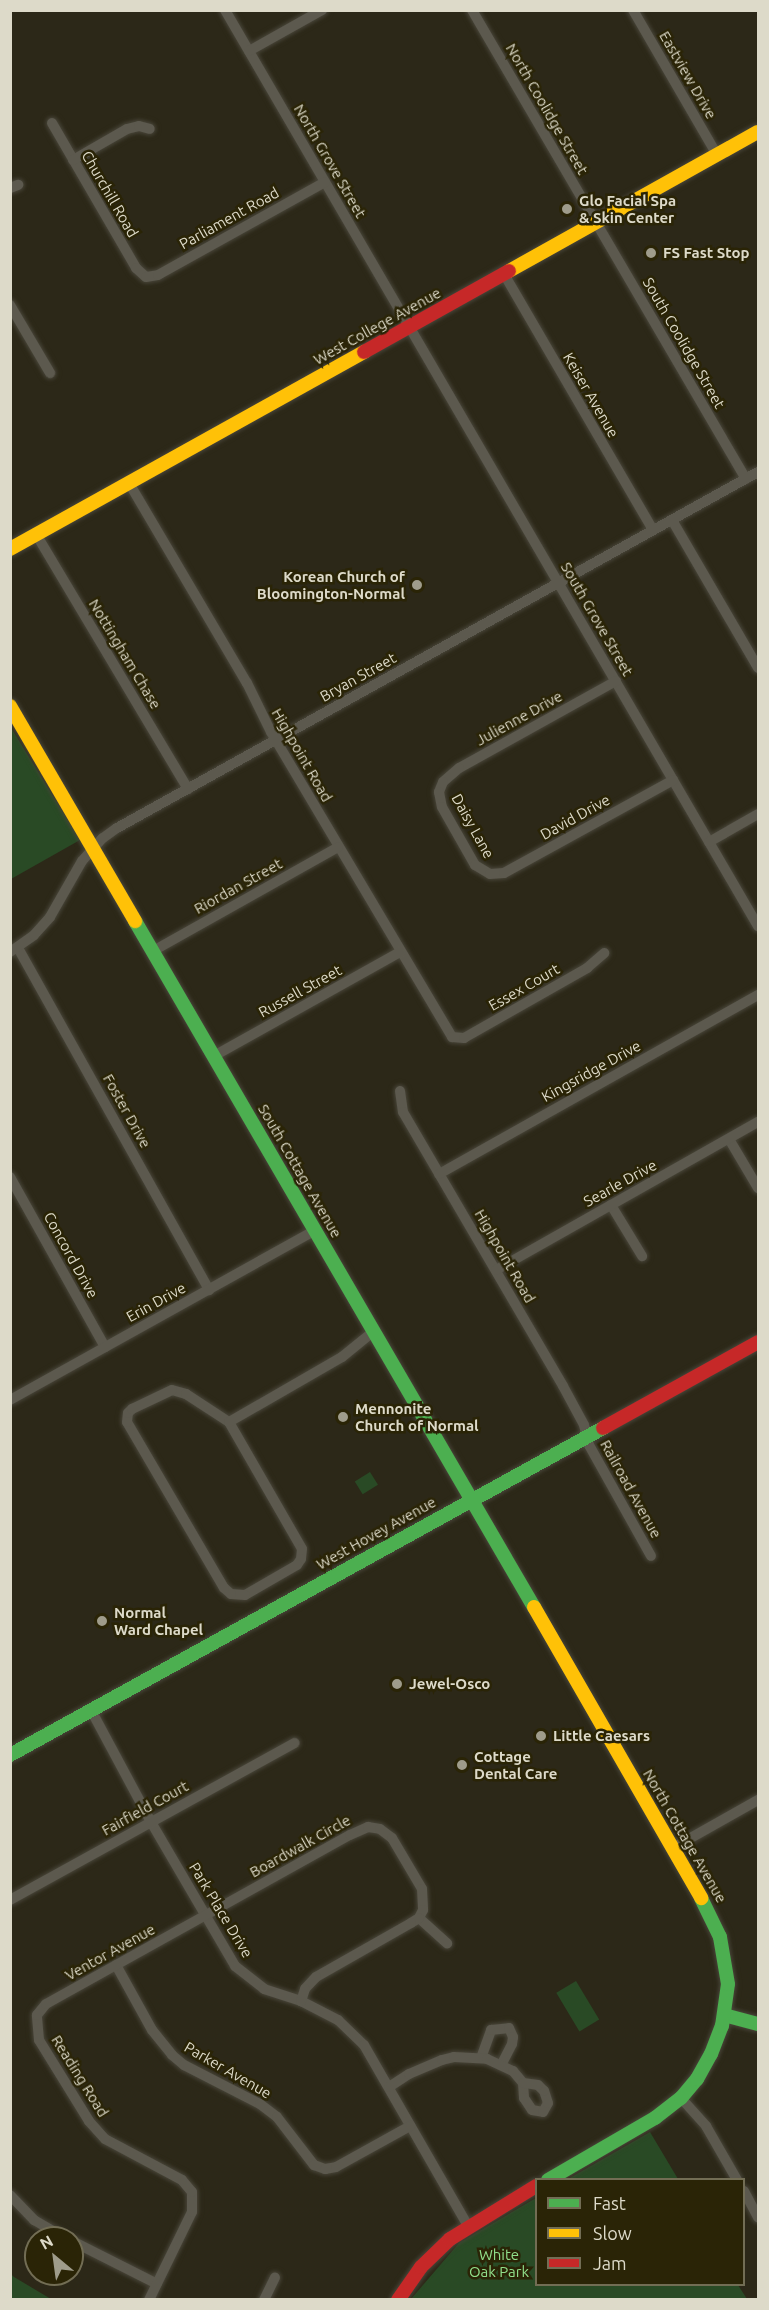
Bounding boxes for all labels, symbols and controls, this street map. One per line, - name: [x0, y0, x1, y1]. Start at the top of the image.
- street label: Eastview Drive: [656, 28, 720, 122]
- street label: North Coolidge Street: [502, 40, 592, 178]
- street label: North Grove Street: [290, 101, 370, 221]
- street label: Churchill Road: [78, 147, 142, 241]
- street label: Parliament Road: [176, 183, 282, 253]
- place label: Glo Facial Spa & Skin Center: [579, 191, 676, 226]
- marker: Glo Facial Spa & Skin Center: [560, 202, 574, 216]
- place label: FS Fast Stop: [663, 244, 750, 262]
- marker: FS Fast Stop: [644, 246, 658, 260]
- street label: South Coolidge Street: [639, 274, 729, 412]
- street label: West College Avenue: [310, 284, 444, 368]
- street label: Keiser Avenue: [559, 349, 623, 441]
- street label: South Grove Street: [557, 559, 637, 679]
- place label: Korean Church of Bloomington-Normal: [257, 567, 405, 602]
- marker: Korean Church of Bloomington-Normal: [410, 578, 424, 592]
- street label: Nottingham Chase: [85, 596, 165, 712]
- street label: Bryan Street: [317, 649, 399, 705]
- street label: Julienne Drive: [473, 687, 565, 749]
- street label: Highpoint Road: [268, 705, 336, 805]
- street label: Daisy Lane: [448, 790, 498, 862]
- street label: David Drive: [537, 790, 613, 844]
- street label: Riordan Street: [191, 854, 285, 918]
- street label: Essex Court: [485, 959, 563, 1015]
- street label: Russell Street: [255, 961, 345, 1021]
- street label: Kingsridge Drive: [538, 1036, 644, 1106]
- street label: Foster Drive: [99, 1071, 155, 1151]
- street label: South Cottage Avenue: [254, 1101, 346, 1241]
- street label: Searle Drive: [580, 1156, 660, 1210]
- street label: Highpoint Road: [471, 1206, 539, 1306]
- street label: Concord Drive: [40, 1209, 102, 1301]
- street label: Erin Drive: [123, 1278, 189, 1326]
- place label: Mennonite Church of Normal: [355, 1399, 479, 1434]
- marker: Mennonite Church of Normal: [336, 1410, 350, 1424]
- street label: Railroad Avenue: [597, 1437, 665, 1541]
- street label: West Hovey Avenue: [313, 1493, 439, 1573]
- place label: Normal Ward Chapel: [114, 1603, 203, 1638]
- marker: Normal Ward Chapel: [95, 1614, 109, 1628]
- place label: Jewel-Osco: [409, 1675, 490, 1693]
- marker: Jewel-Osco: [390, 1677, 404, 1691]
- place label: Little Caesars: [553, 1727, 650, 1745]
- marker: Little Caesars: [534, 1729, 548, 1743]
- place label: Cottage Dental Care: [474, 1747, 557, 1782]
- marker: Cottage Dental Care: [455, 1758, 469, 1772]
- street label: North Cottage Avenue: [639, 1766, 731, 1906]
- street label: Fairfield Court: [99, 1777, 191, 1839]
- street label: Boardwalk Circle: [246, 1811, 354, 1881]
- street label: Park Place Drive: [185, 1859, 257, 1961]
- street label: Ventor Avenue: [62, 1920, 158, 1984]
- street label: Reading Road: [48, 2032, 112, 2120]
- street label: Parker Avenue: [181, 2038, 275, 2102]
- legend: [535, 2178, 745, 2286]
- text: Fast: [593, 2193, 626, 2213]
- text: Slow: [593, 2223, 632, 2243]
- north arrow: [24, 2226, 84, 2286]
- text: N: [37, 2231, 56, 2253]
- park label: White Oak Park: [469, 2245, 529, 2280]
- text: Jam: [593, 2253, 627, 2273]

